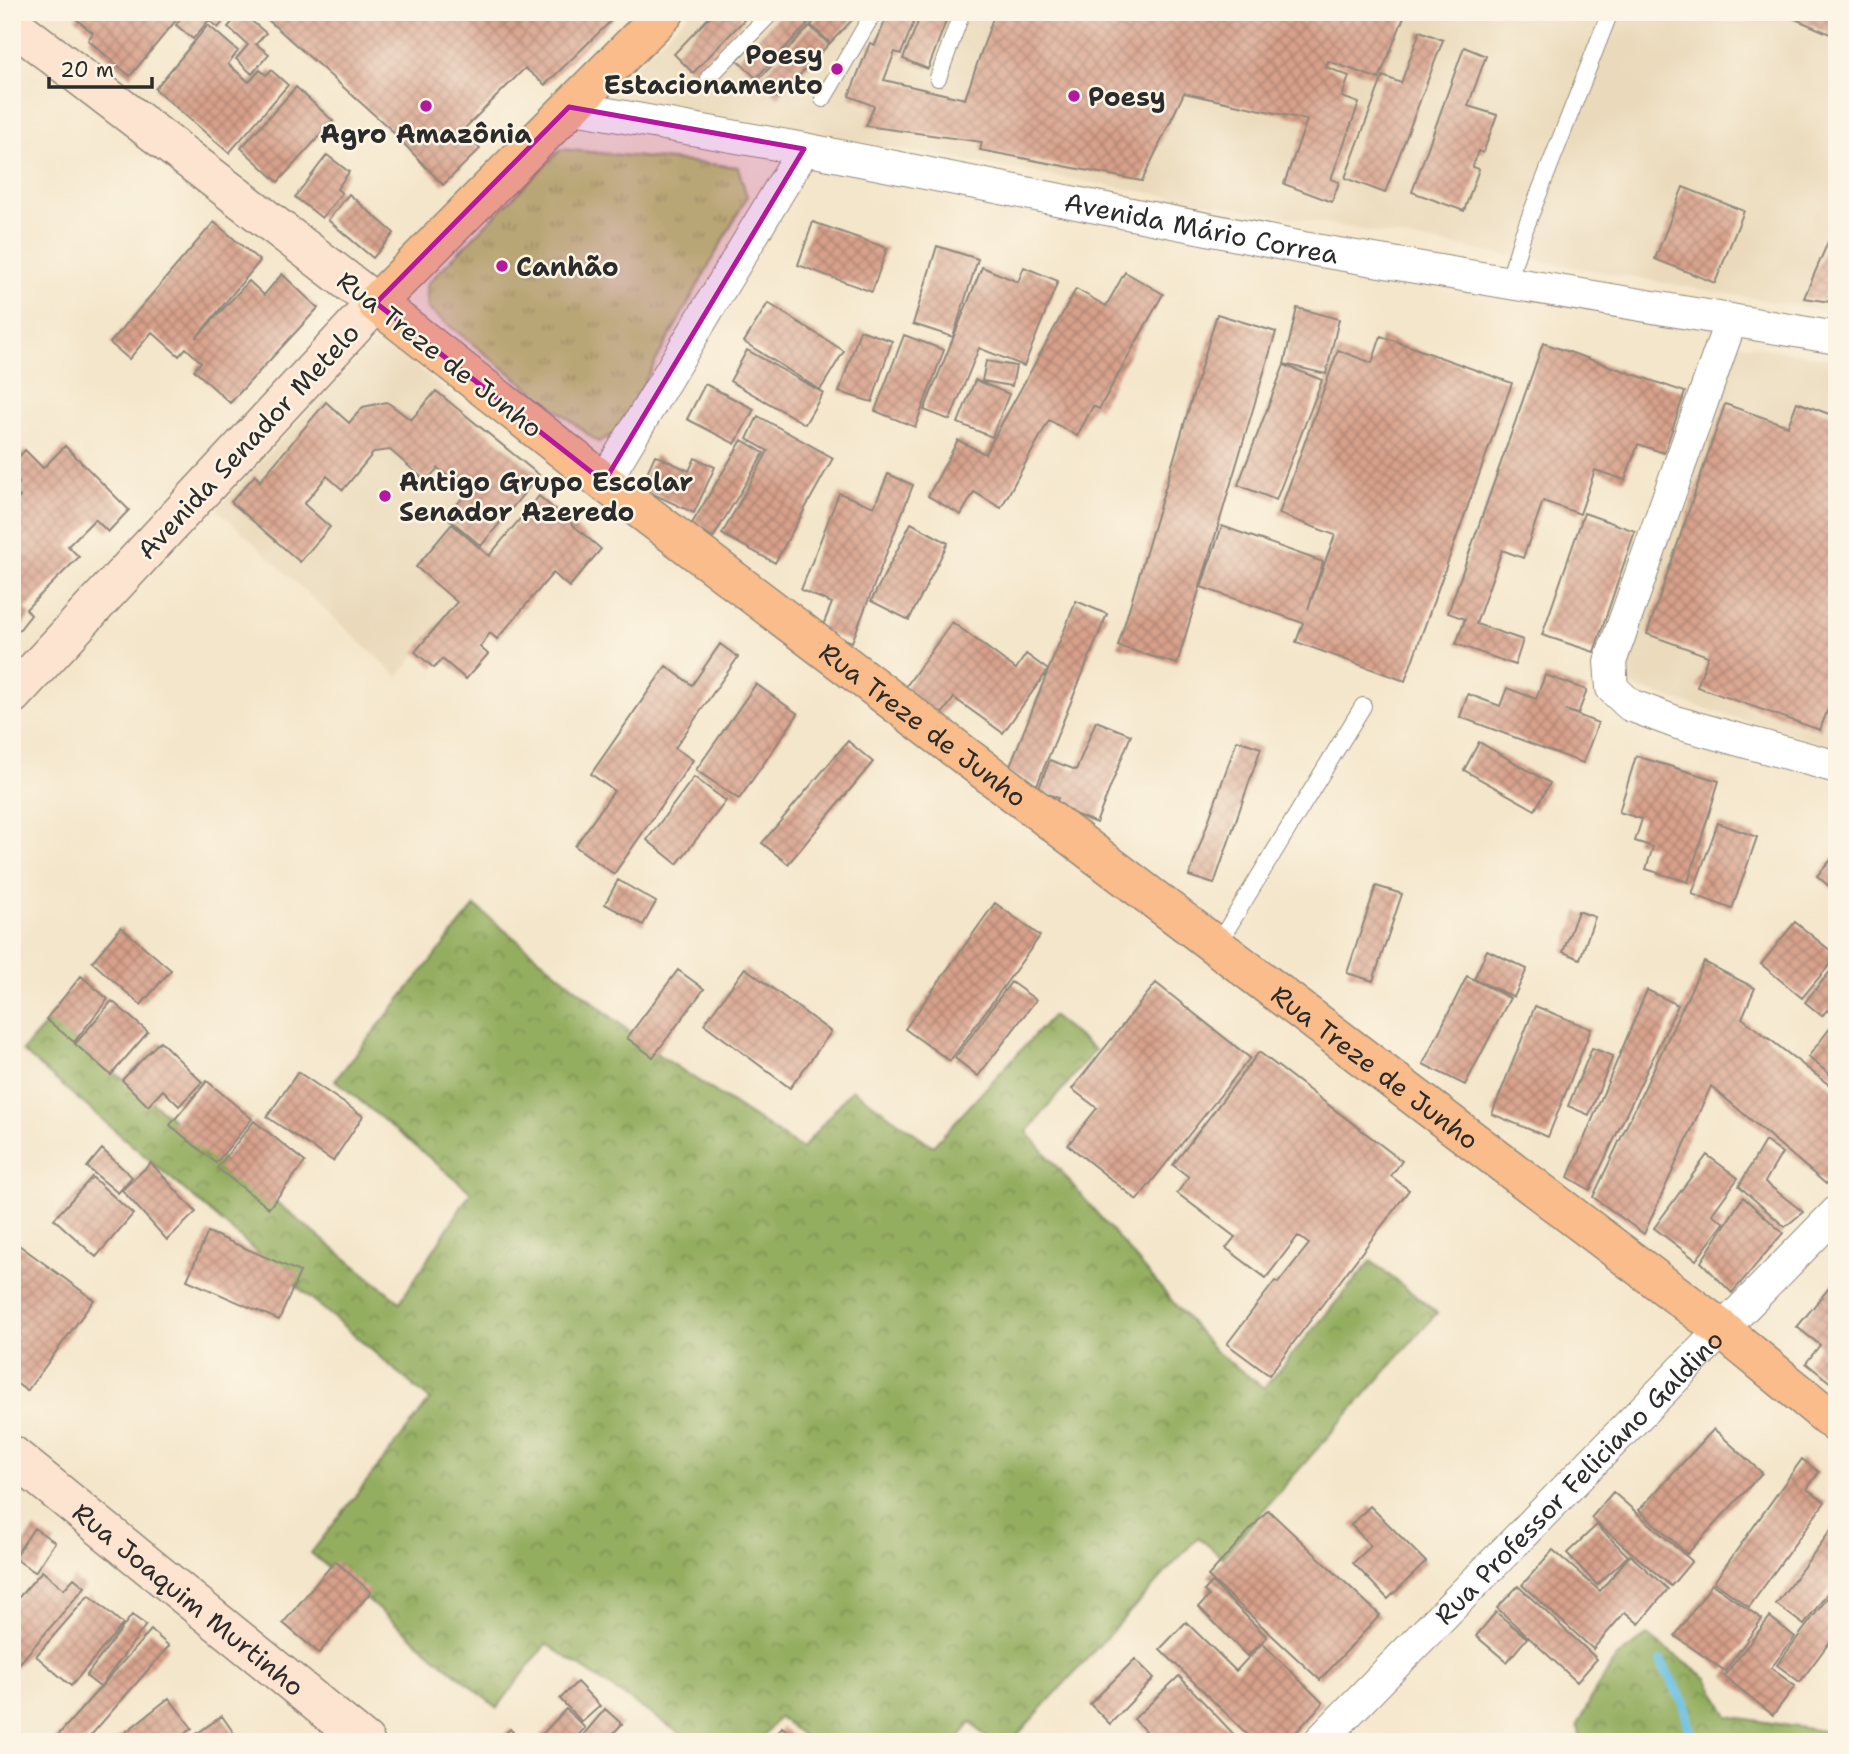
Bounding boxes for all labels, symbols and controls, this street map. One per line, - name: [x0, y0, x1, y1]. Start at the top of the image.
- place label: Poesy Estacionamento: [604, 37, 823, 102]
- scale bar: [49, 46, 152, 90]
- text: 20 m: [60, 56, 114, 84]
- marker: Poesy Estacionamento: [829, 61, 845, 77]
- place label: Poesy: [1088, 79, 1166, 114]
- marker: Poesy: [1066, 88, 1082, 104]
- marker: Agro Amazônia: [418, 98, 434, 114]
- place label: Agro Amazônia: [320, 116, 532, 151]
- street label: Avenida Mário Correa: [1062, 184, 1341, 271]
- place label: Canhão: [516, 249, 619, 284]
- marker: Canhão: [494, 258, 510, 274]
- street label: Rua Treze de Junho: [330, 263, 550, 445]
- street label: Avenida Senador Metelo: [129, 315, 367, 567]
- place label: Antigo Grupo Escolar Senador Azeredo: [399, 464, 693, 529]
- marker: Antigo Grupo Escolar Senador Azeredo: [377, 488, 393, 504]
- street label: Rua Treze de Junho: [813, 634, 1035, 814]
- street label: Rua Treze de Junho: [1264, 977, 1486, 1157]
- street label: Rua Professor Feliciano Galdino: [1426, 1322, 1730, 1632]
- street label: Rua Joaquim Murtinho: [66, 1494, 312, 1704]

